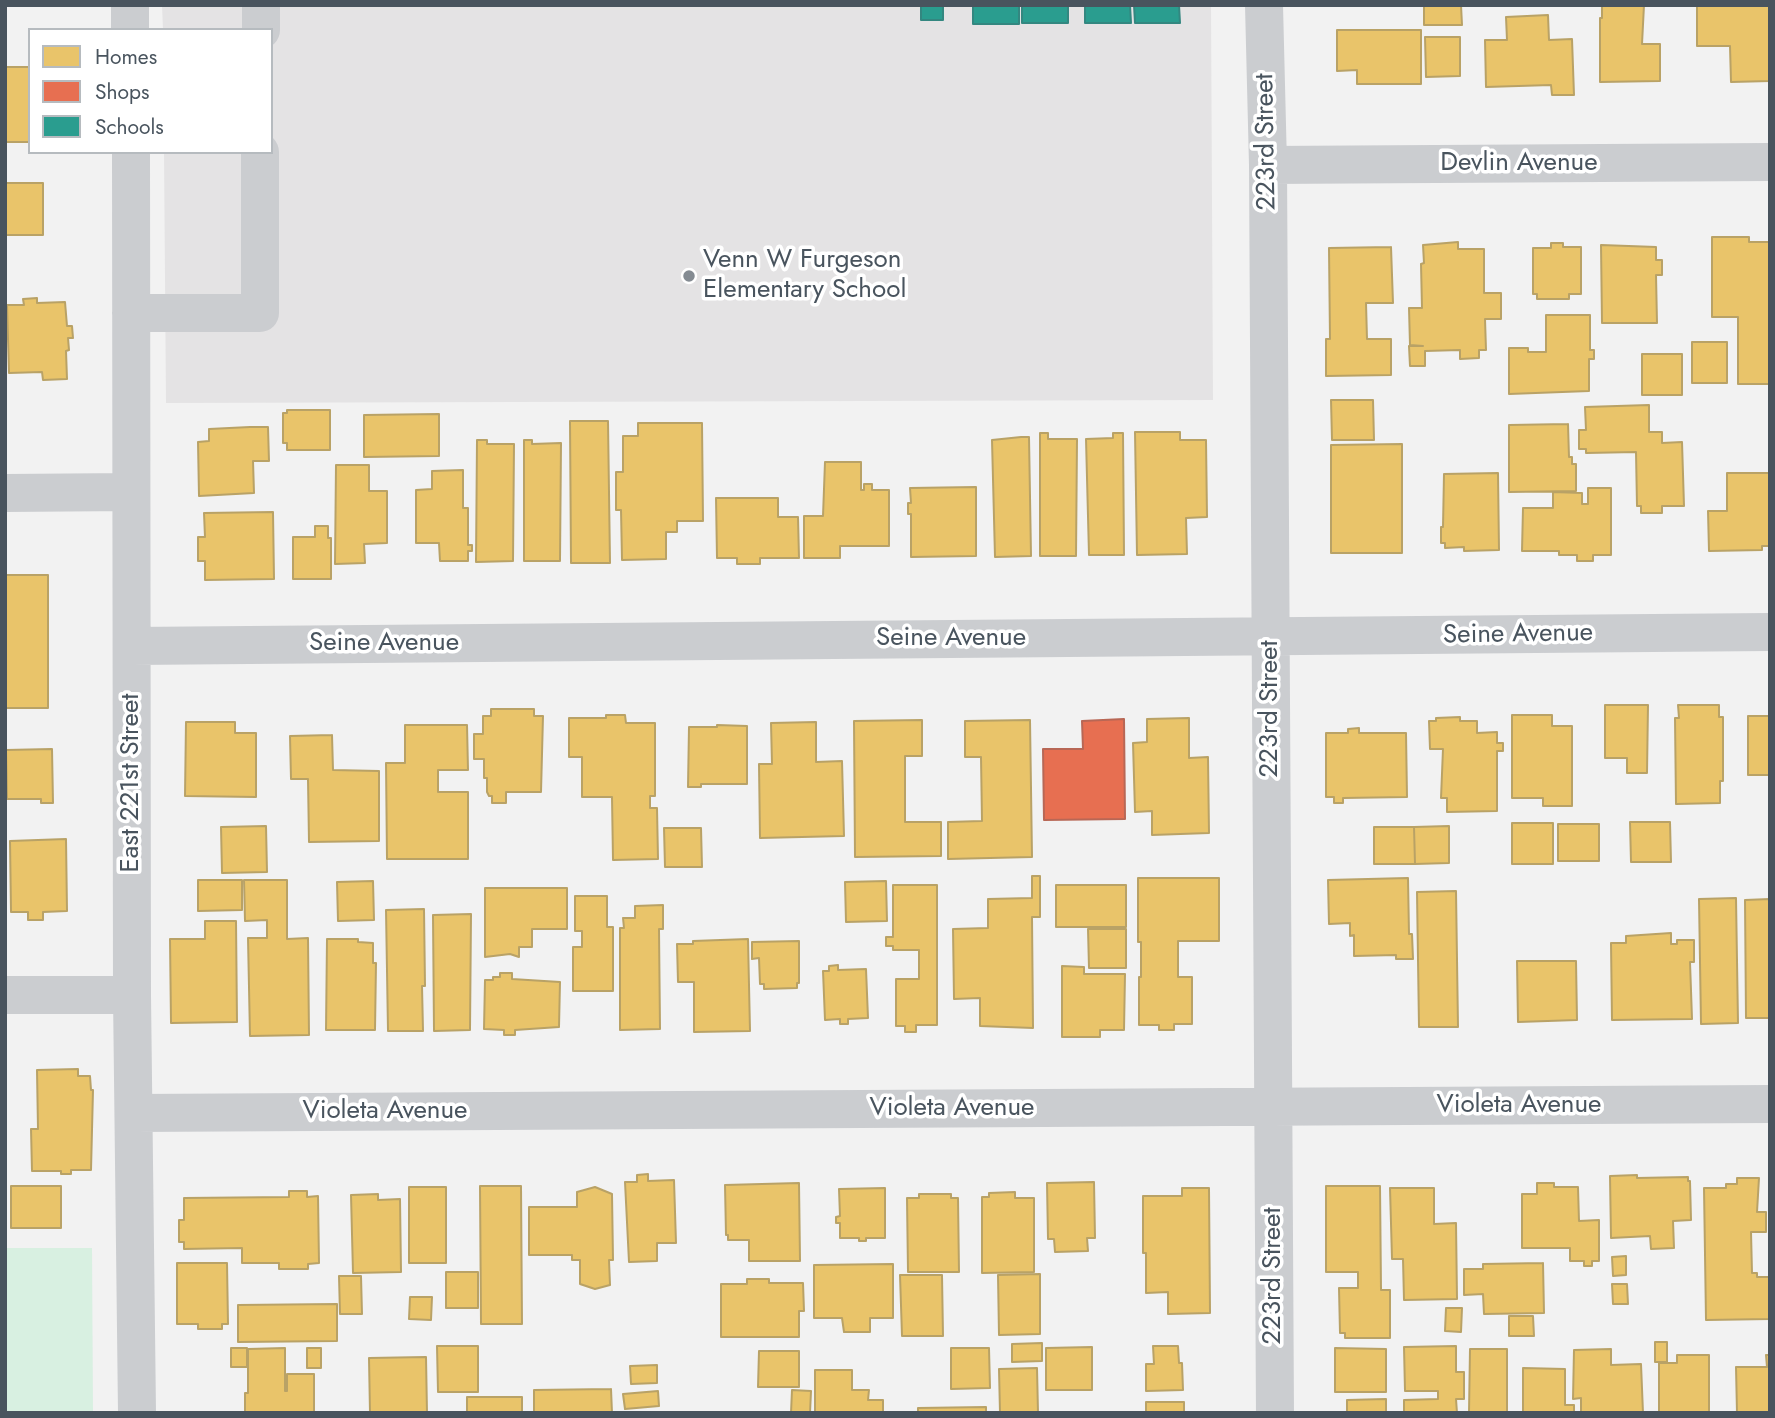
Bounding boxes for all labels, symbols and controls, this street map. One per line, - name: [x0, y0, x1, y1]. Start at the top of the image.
- legend: [28, 28, 273, 154]
- text: Homes: [95, 42, 157, 72]
- street label: 223rd Street: [1250, 73, 1284, 211]
- text: Shops: [95, 77, 149, 107]
- text: Schools: [95, 112, 164, 142]
- street label: Devlin Avenue: [1440, 148, 1598, 180]
- place label: Venn W Furgeson Elementary School: [703, 245, 906, 306]
- marker: Venn W Furgeson Elementary School: [681, 268, 697, 284]
- street label: Seine Avenue: [1443, 618, 1593, 652]
- street label: Seine Avenue: [876, 623, 1026, 655]
- street label: Seine Avenue: [309, 628, 459, 660]
- street label: 223rd Street: [1255, 640, 1287, 778]
- street label: East 221st Street: [116, 693, 148, 873]
- street label: Violeta Avenue: [1436, 1090, 1602, 1122]
- street label: Violeta Avenue: [869, 1093, 1035, 1125]
- street label: Violeta Avenue: [302, 1096, 468, 1128]
- street label: 223rd Street: [1258, 1207, 1290, 1345]

